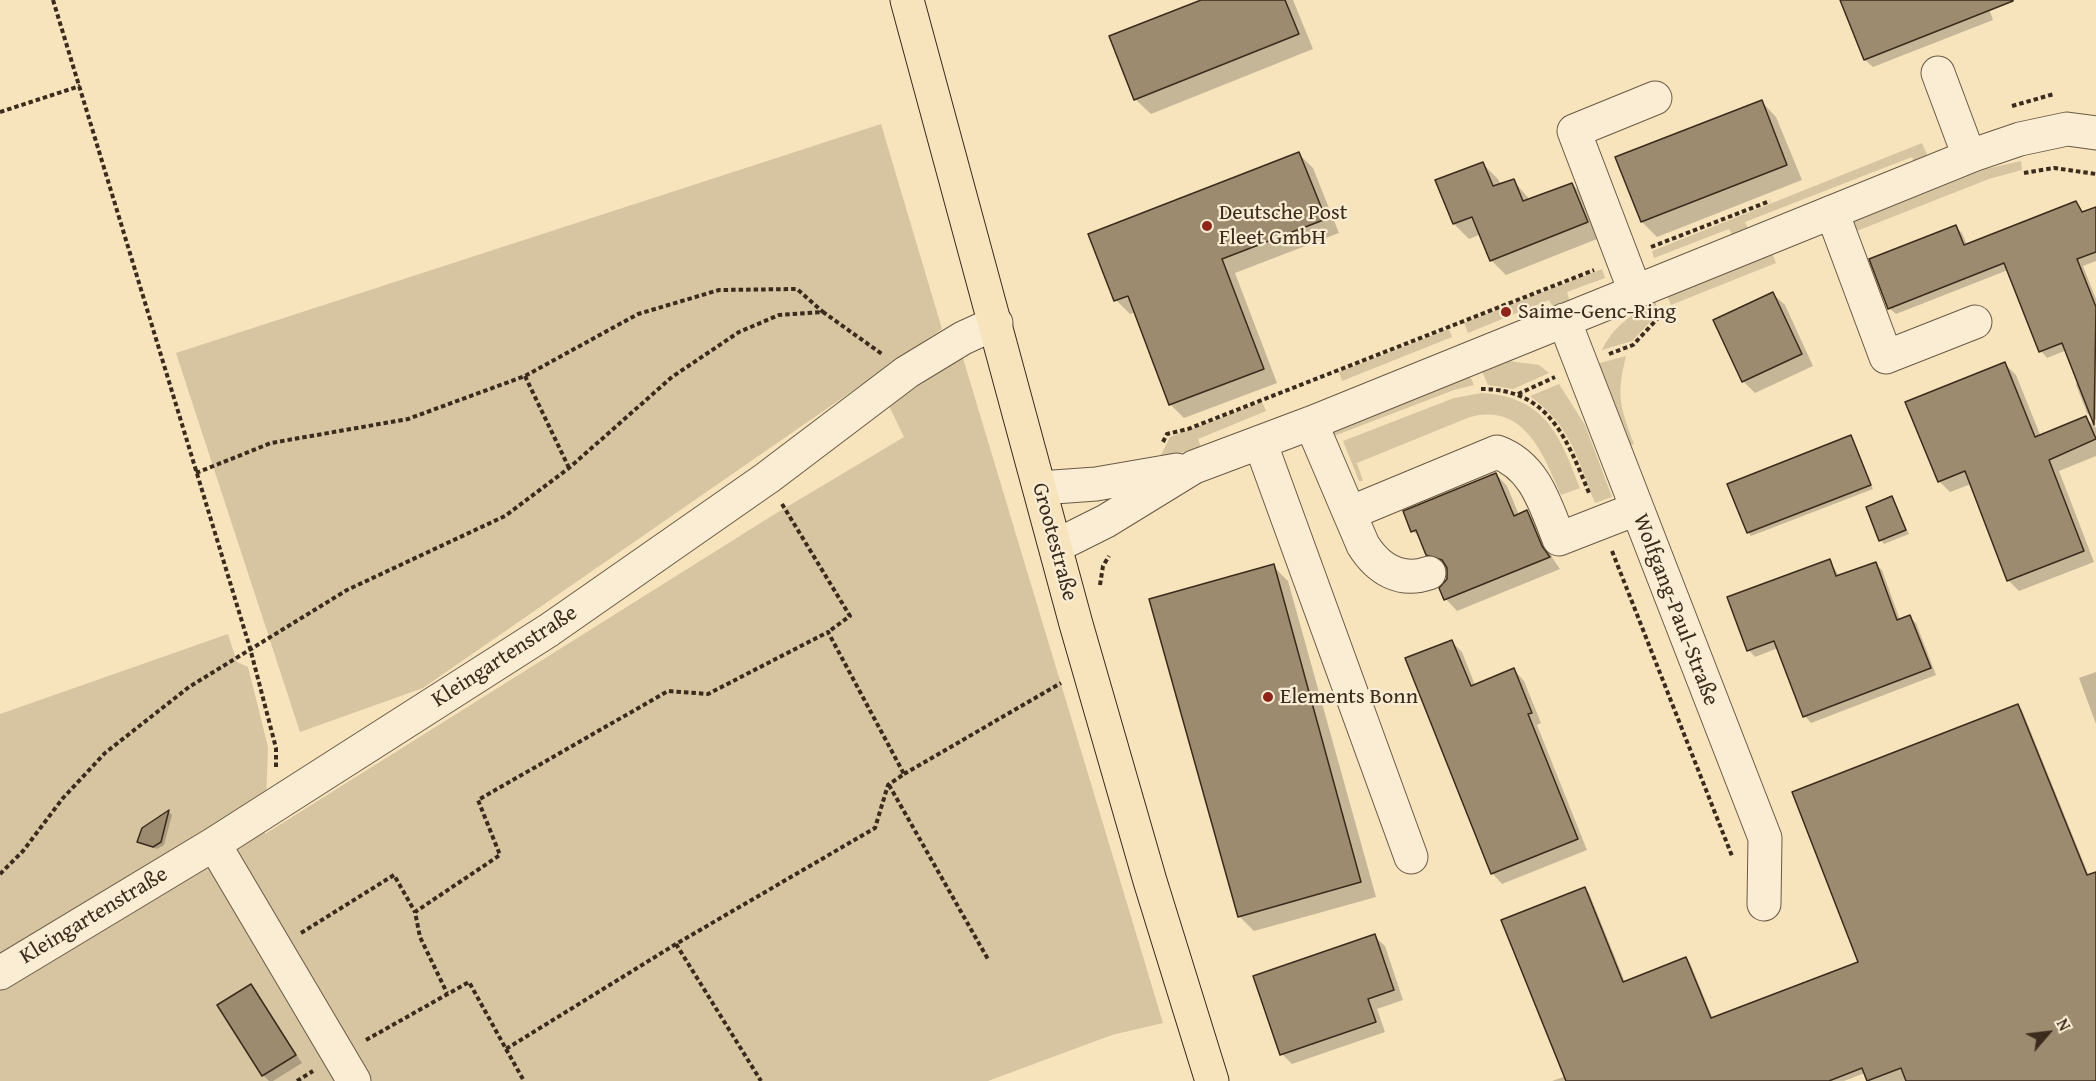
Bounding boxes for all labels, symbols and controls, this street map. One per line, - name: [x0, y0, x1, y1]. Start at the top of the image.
- place label: Deutsche Post Fleet GmbH: [1219, 200, 1348, 252]
- marker: Deutsche Post Fleet GmbH: [1200, 219, 1214, 233]
- place label: Saime-Genc-Ring: [1518, 299, 1676, 325]
- marker: Saime-Genc-Ring: [1499, 305, 1513, 319]
- street label: Grootestraße: [1026, 480, 1082, 604]
- street label: Wolfgang-Paul-Straße: [1626, 510, 1724, 710]
- street label: Kleingartenstraße: [427, 600, 583, 714]
- place label: Elements Bonn: [1280, 684, 1418, 710]
- marker: Elements Bonn: [1261, 690, 1275, 704]
- street label: Kleingartenstraße: [15, 861, 173, 971]
- north arrow: [2018, 1003, 2078, 1063]
- text: N: [2051, 1014, 2077, 1035]

